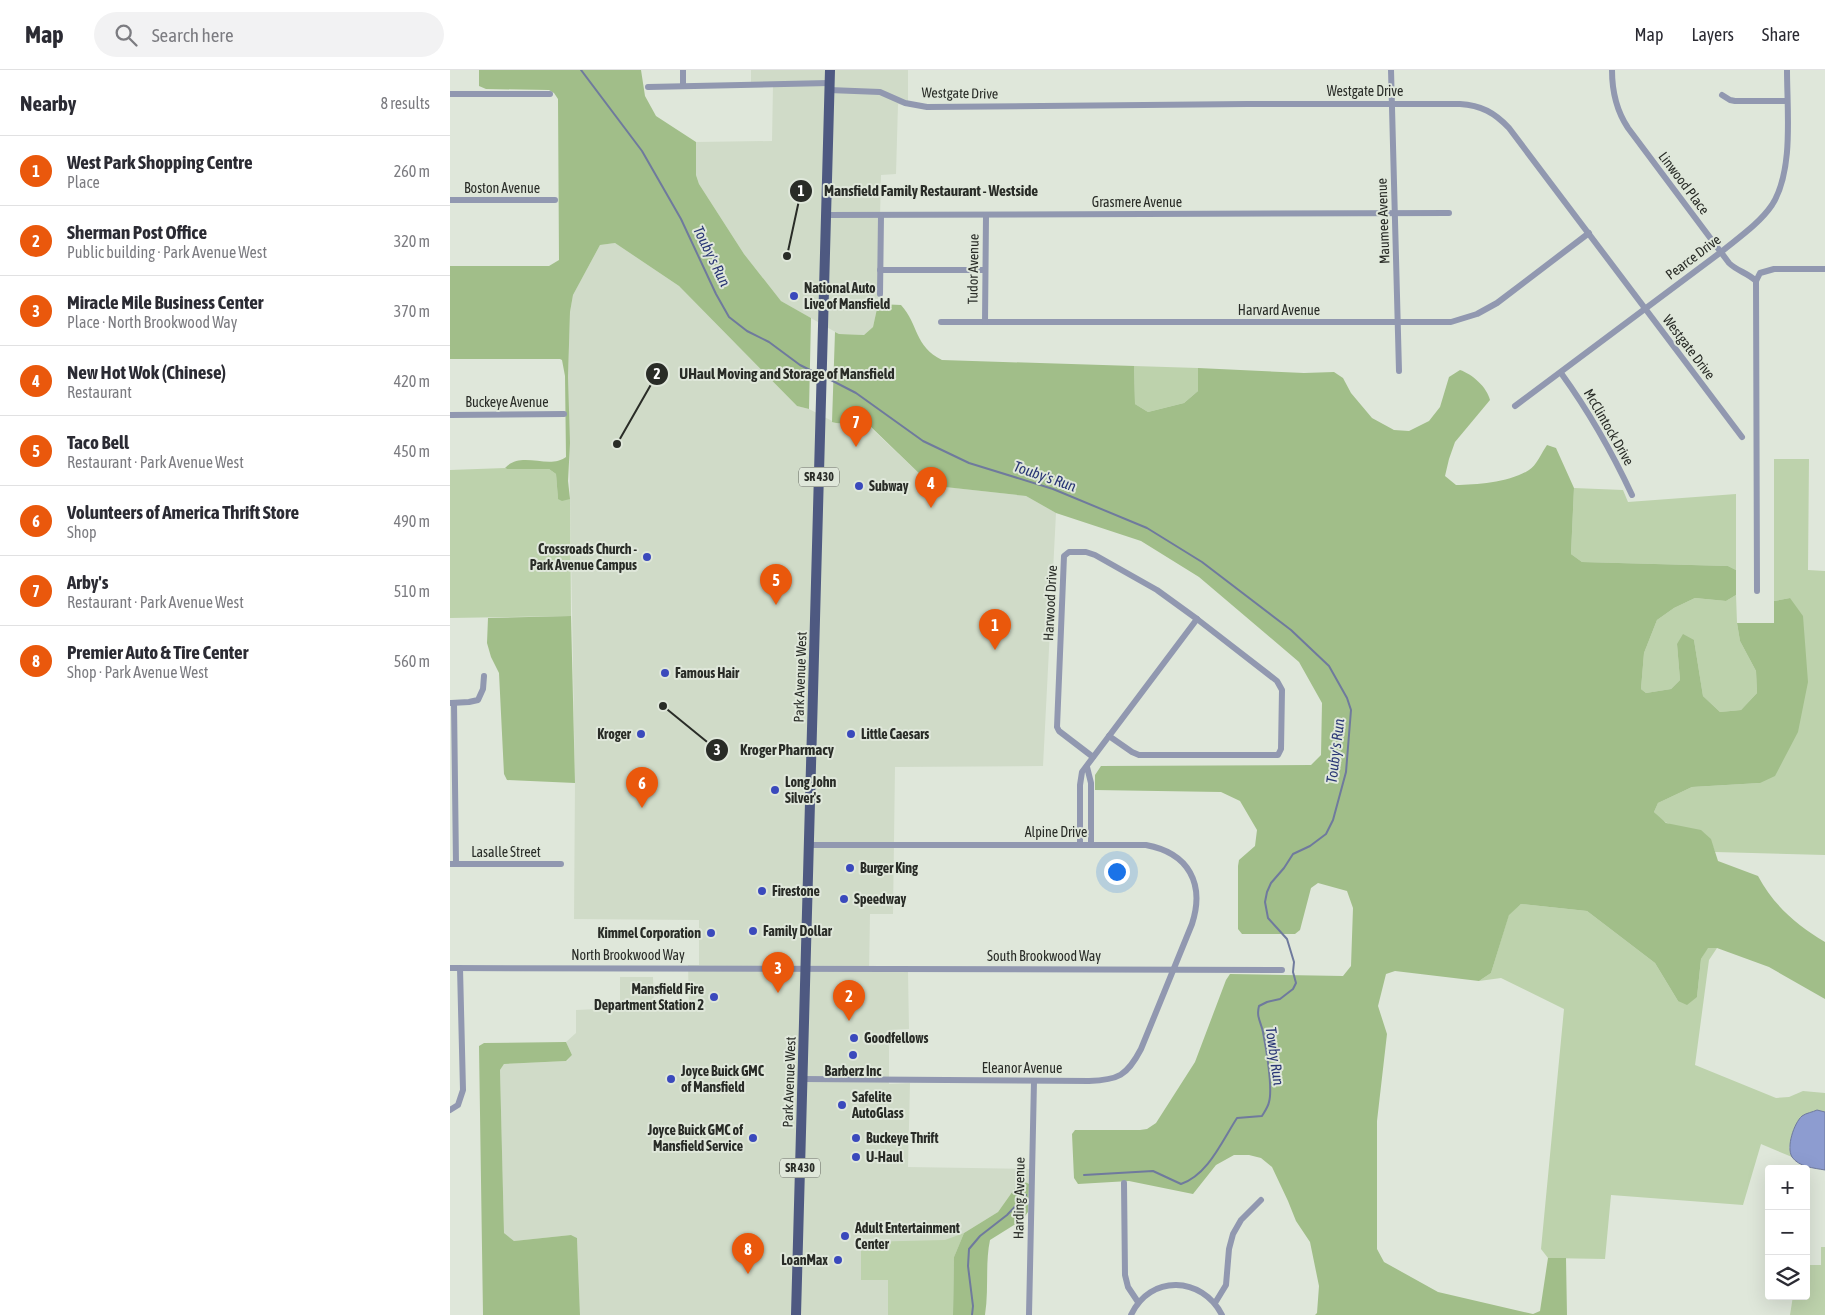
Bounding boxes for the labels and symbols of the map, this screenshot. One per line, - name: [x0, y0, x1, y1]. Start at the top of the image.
- street label: Westgate Drive: [1327, 83, 1403, 99]
- street label: Westgate Drive: [922, 84, 998, 102]
- street label: Linwood Place: [1655, 149, 1713, 217]
- callout: Mansfield Family Restaurant - Westside: [789, 176, 1048, 206]
- street label: Maumee Avenue: [1374, 178, 1392, 264]
- street label: Boston Avenue: [464, 180, 540, 196]
- text: 1: [797, 182, 805, 199]
- text: Mansfield Family Restaurant - Westside: [824, 182, 1038, 199]
- street label: Grasmere Avenue: [1092, 194, 1182, 210]
- water label: Touby's Run: [690, 223, 734, 289]
- street label: Pearce Drive: [1662, 231, 1724, 283]
- street label: Tudor Avenue: [964, 234, 982, 304]
- place label: National Auto Live of Mansfield: [804, 280, 891, 312]
- marker: National Auto Live of Mansfield: [788, 290, 800, 302]
- street label: Harvard Avenue: [1238, 302, 1320, 318]
- street label: Westgate Drive: [1660, 312, 1718, 382]
- callout: UHaul Moving and Storage of Mansfield: [645, 359, 905, 389]
- text: 2: [653, 365, 661, 382]
- text: UHaul Moving and Storage of Mansfield: [679, 365, 895, 382]
- street label: McClintock Drive: [1581, 386, 1637, 468]
- street label: Buckeye Avenue: [465, 394, 549, 410]
- pin: 7: [840, 406, 872, 447]
- water label: Touby's Run: [1011, 457, 1079, 495]
- pin: 4: [915, 467, 947, 508]
- road number: SR 430: [799, 468, 839, 487]
- place label: Subway: [869, 478, 909, 494]
- marker: Subway: [853, 480, 865, 492]
- place label: Crossroads Church - Park Avenue Campus: [530, 541, 637, 573]
- marker: Crossroads Church - Park Avenue Campus: [641, 551, 653, 563]
- pin: 5: [760, 564, 792, 605]
- street label: Harwood Drive: [1040, 565, 1060, 641]
- pin: 1: [979, 609, 1011, 650]
- street label: Park Avenue West: [790, 631, 810, 723]
- place label: Famous Hair: [675, 665, 740, 681]
- marker: Famous Hair: [659, 667, 671, 679]
- water label: Touby's Run: [1323, 718, 1347, 784]
- place label: Kroger: [597, 726, 632, 742]
- place label: Little Caesars: [861, 726, 929, 742]
- marker: Kroger: [635, 728, 647, 740]
- marker: Little Caesars: [845, 728, 857, 740]
- callout: Kroger Pharmacy: [705, 735, 844, 765]
- text: 3: [713, 741, 721, 758]
- text: Kroger Pharmacy: [740, 741, 835, 758]
- pin: 6: [626, 767, 658, 808]
- place label: Long John Silver's: [785, 774, 837, 806]
- marker: Long John Silver's: [769, 784, 781, 796]
- street label: Alpine Drive: [1025, 824, 1087, 840]
- street label: Lasalle Street: [471, 844, 541, 860]
- your location: [1104, 859, 1130, 885]
- place label: Burger King: [860, 860, 919, 876]
- marker: Burger King: [844, 862, 856, 874]
- place label: Firestone: [772, 883, 820, 899]
- marker: Firestone: [756, 885, 768, 897]
- place label: Speedway: [854, 891, 906, 907]
- marker: Speedway: [838, 893, 850, 905]
- place label: Family Dollar: [763, 923, 833, 939]
- place label: Kimmel Corporation: [598, 925, 701, 941]
- marker: Family Dollar: [747, 925, 759, 937]
- marker: Kimmel Corporation: [705, 927, 717, 939]
- street label: North Brookwood Way: [571, 947, 685, 963]
- street label: South Brookwood Way: [987, 948, 1101, 964]
- pin: 3: [762, 952, 794, 993]
- pin: 2: [833, 980, 865, 1021]
- place label: Mansfield Fire Department Station 2: [594, 981, 704, 1013]
- marker: Mansfield Fire Department Station 2: [708, 991, 720, 1003]
- water label: Towby Run: [1262, 1026, 1288, 1086]
- place label: Goodfellows: [864, 1030, 929, 1046]
- marker: Goodfellows: [848, 1032, 860, 1044]
- street label: Park Avenue West: [779, 1036, 799, 1128]
- marker: Barberz Inc: [847, 1049, 859, 1061]
- street label: Eleanor Avenue: [982, 1060, 1062, 1076]
- place label: Joyce Buick GMC of Mansfield: [680, 1063, 765, 1095]
- place label: Barberz Inc: [825, 1063, 882, 1079]
- marker: Joyce Buick GMC of Mansfield: [665, 1073, 677, 1085]
- place label: Safelite AutoGlass: [851, 1089, 904, 1121]
- marker: Safelite AutoGlass: [836, 1099, 848, 1111]
- place label: Joyce Buick GMC of Mansfield Service: [647, 1122, 743, 1154]
- place label: Buckeye Thrift: [866, 1130, 938, 1146]
- marker: Joyce Buick GMC of Mansfield Service: [747, 1132, 759, 1144]
- marker: Buckeye Thrift: [850, 1132, 862, 1144]
- place label: U-Haul: [866, 1149, 903, 1165]
- marker: U-Haul: [850, 1151, 862, 1163]
- street label: Harding Avenue: [1010, 1157, 1028, 1239]
- road number: SR 430: [780, 1158, 820, 1178]
- place label: Adult Entertainment Center: [854, 1220, 960, 1252]
- marker: Adult Entertainment Center: [839, 1230, 851, 1242]
- pin: 8: [732, 1233, 764, 1274]
- place label: LoanMax: [781, 1252, 828, 1268]
- marker: LoanMax: [832, 1254, 844, 1266]

